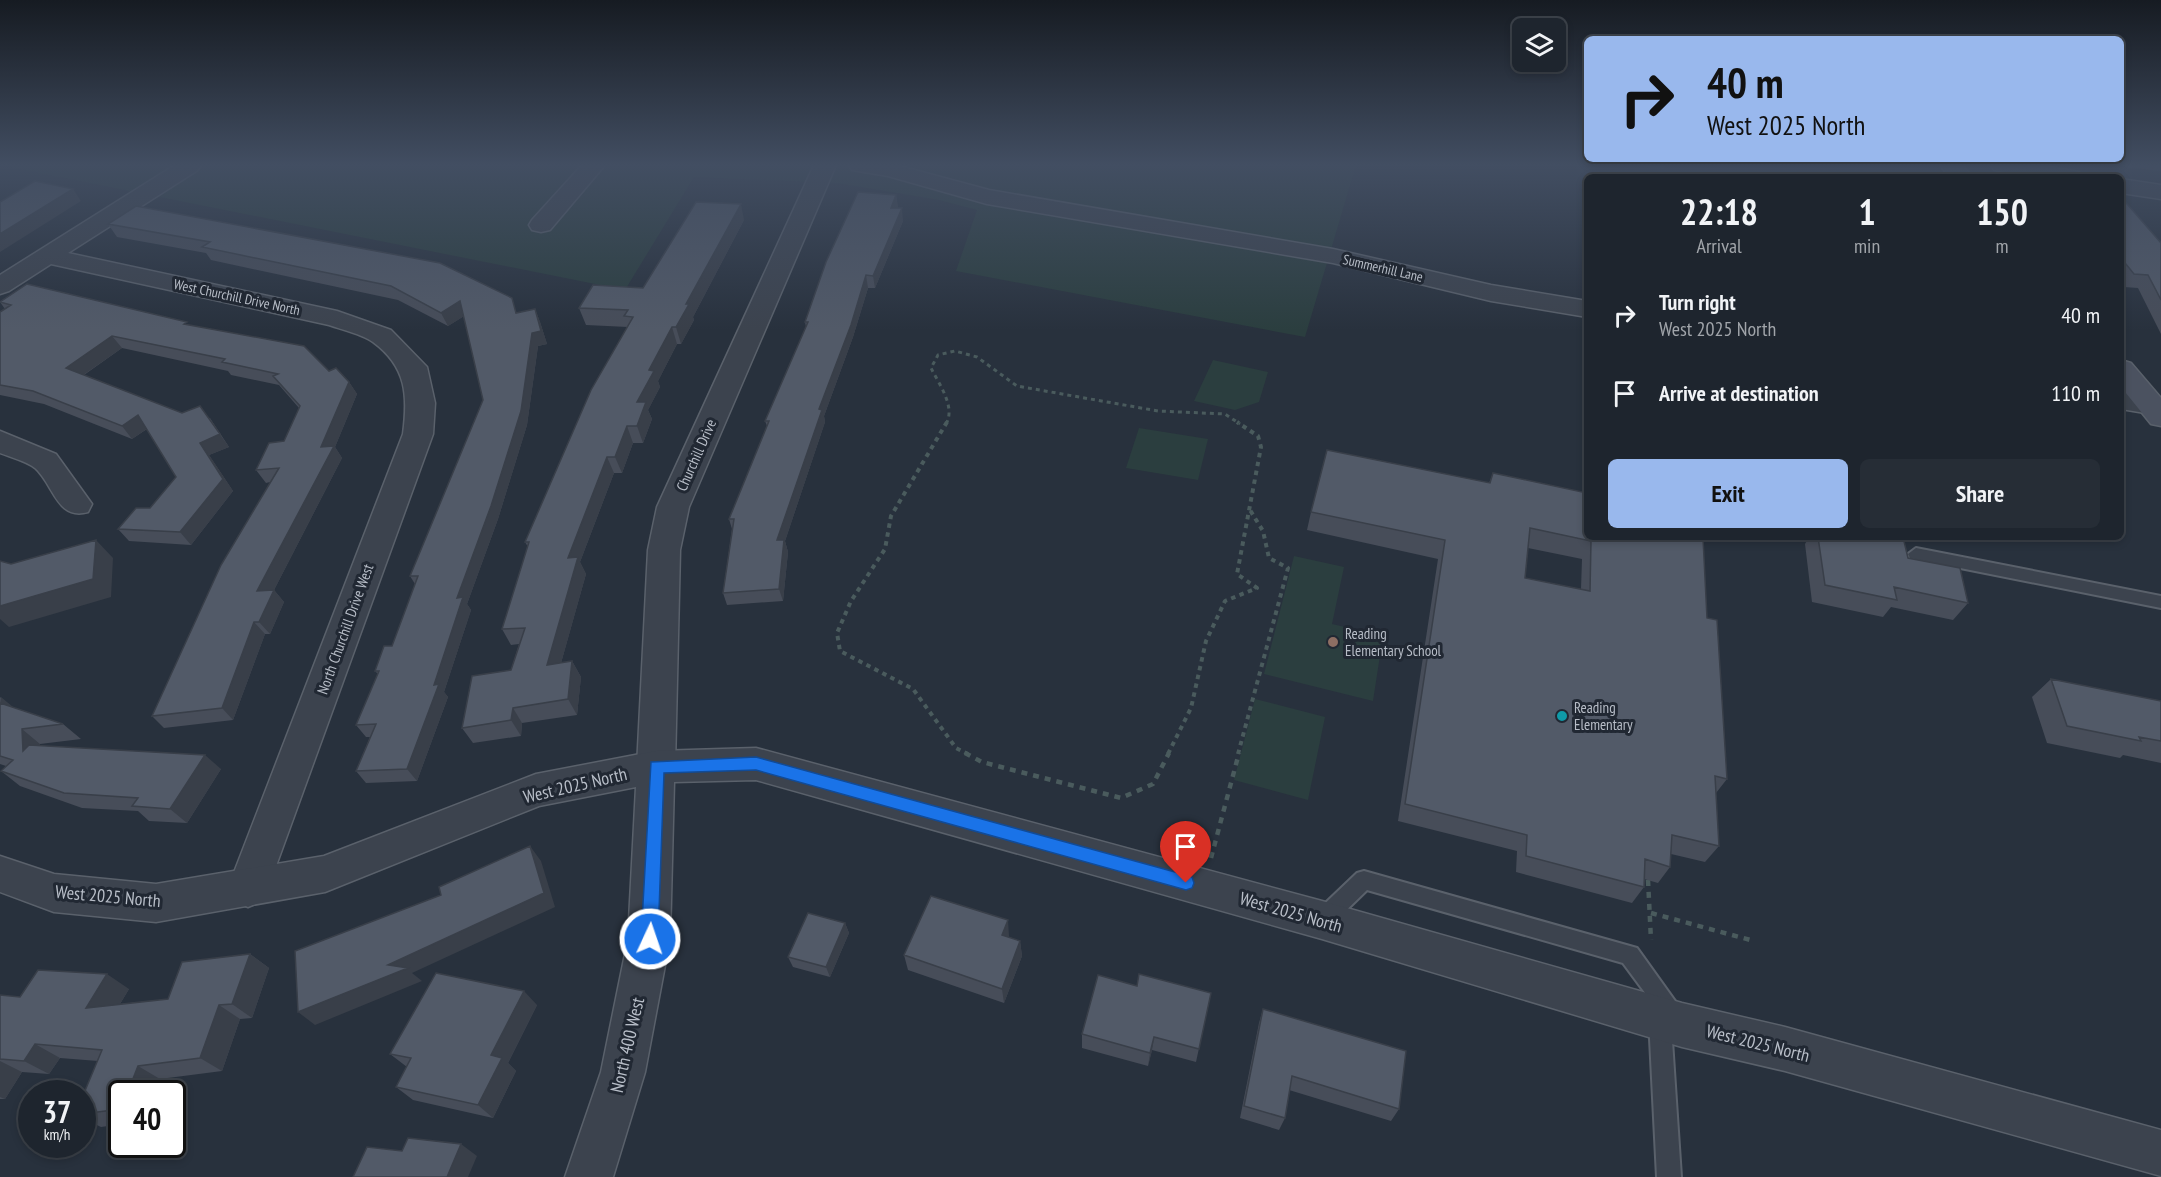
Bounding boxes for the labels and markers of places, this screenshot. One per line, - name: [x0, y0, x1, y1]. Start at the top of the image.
- place label: Reading Elementary School: [1345, 624, 1442, 660]
- marker: Reading Elementary School: [1326, 635, 1340, 649]
- place label: Reading Elementary: [1574, 698, 1633, 734]
- marker: Reading Elementary: [1555, 709, 1569, 723]
- pin: [1160, 821, 1211, 883]

